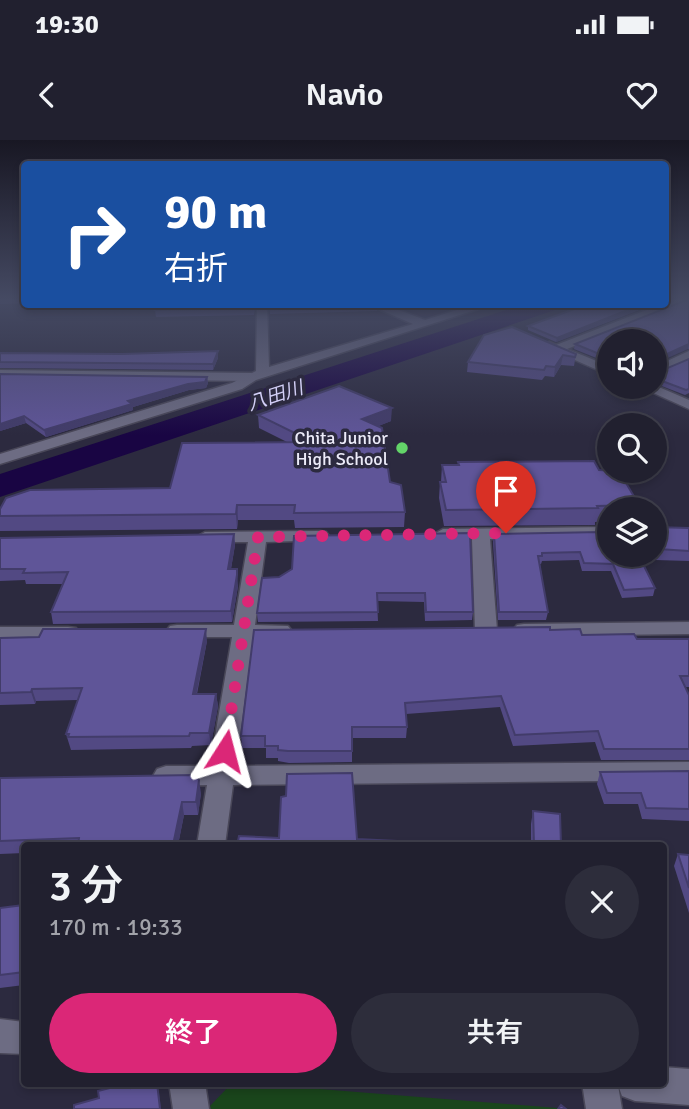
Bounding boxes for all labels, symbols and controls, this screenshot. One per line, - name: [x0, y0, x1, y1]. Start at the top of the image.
- text: 19:30: [35, 9, 99, 41]
- text: Navio: [305, 75, 384, 114]
- icon: back: [28, 76, 66, 114]
- icon: heart: [623, 76, 661, 114]
- text: 90 m: [164, 182, 267, 242]
- icon: right: [49, 189, 140, 280]
- text: 右折: [164, 249, 228, 288]
- map controls: [597, 329, 667, 567]
- button: sound: [597, 329, 667, 399]
- water label: 八田川: [244, 375, 308, 416]
- button: search: [597, 413, 667, 483]
- place label: Chita Junior High School: [295, 427, 388, 470]
- marker: Chita Junior High School: [394, 440, 410, 456]
- pin: [476, 461, 536, 533]
- icon: arrive: [487, 472, 525, 510]
- button: layers: [597, 497, 667, 567]
- position arrow: [188, 714, 262, 788]
- text: 3 分: [49, 861, 123, 912]
- button: close: [565, 865, 639, 939]
- text: 170 m · 19:33: [49, 913, 183, 942]
- button: 終了: [49, 993, 337, 1073]
- button: 共有: [351, 993, 639, 1073]

